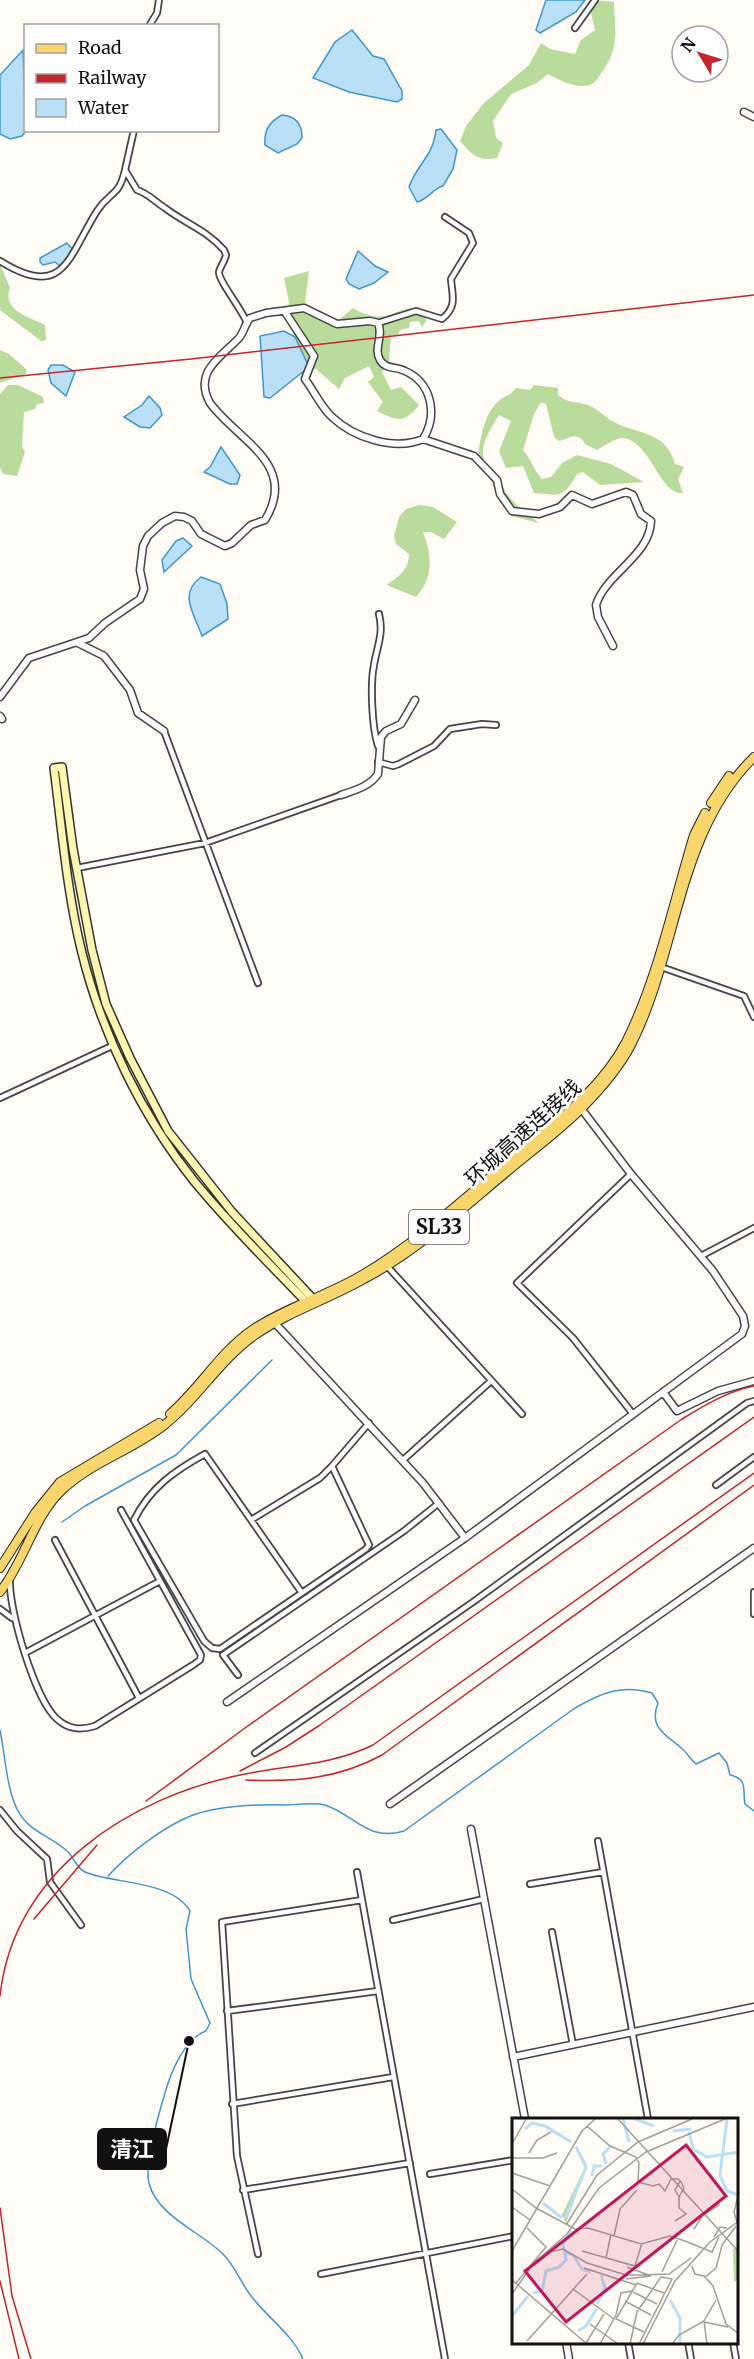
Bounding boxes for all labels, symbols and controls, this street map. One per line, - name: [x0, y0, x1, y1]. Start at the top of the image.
- legend: [24, 24, 219, 132]
- north arrow: [670, 24, 730, 84]
- text: N: [676, 33, 700, 56]
- text: Road: [78, 36, 122, 59]
- text: Railway: [78, 66, 147, 89]
- text: Water: [77, 96, 129, 119]
- street label: 环城高速连接线: [459, 1073, 586, 1192]
- road number: SL33: [409, 1210, 469, 1244]
- inset map: [512, 2118, 739, 2344]
- callout: 清江: [98, 2129, 166, 2169]
- text: 清江: [110, 2135, 154, 2163]

